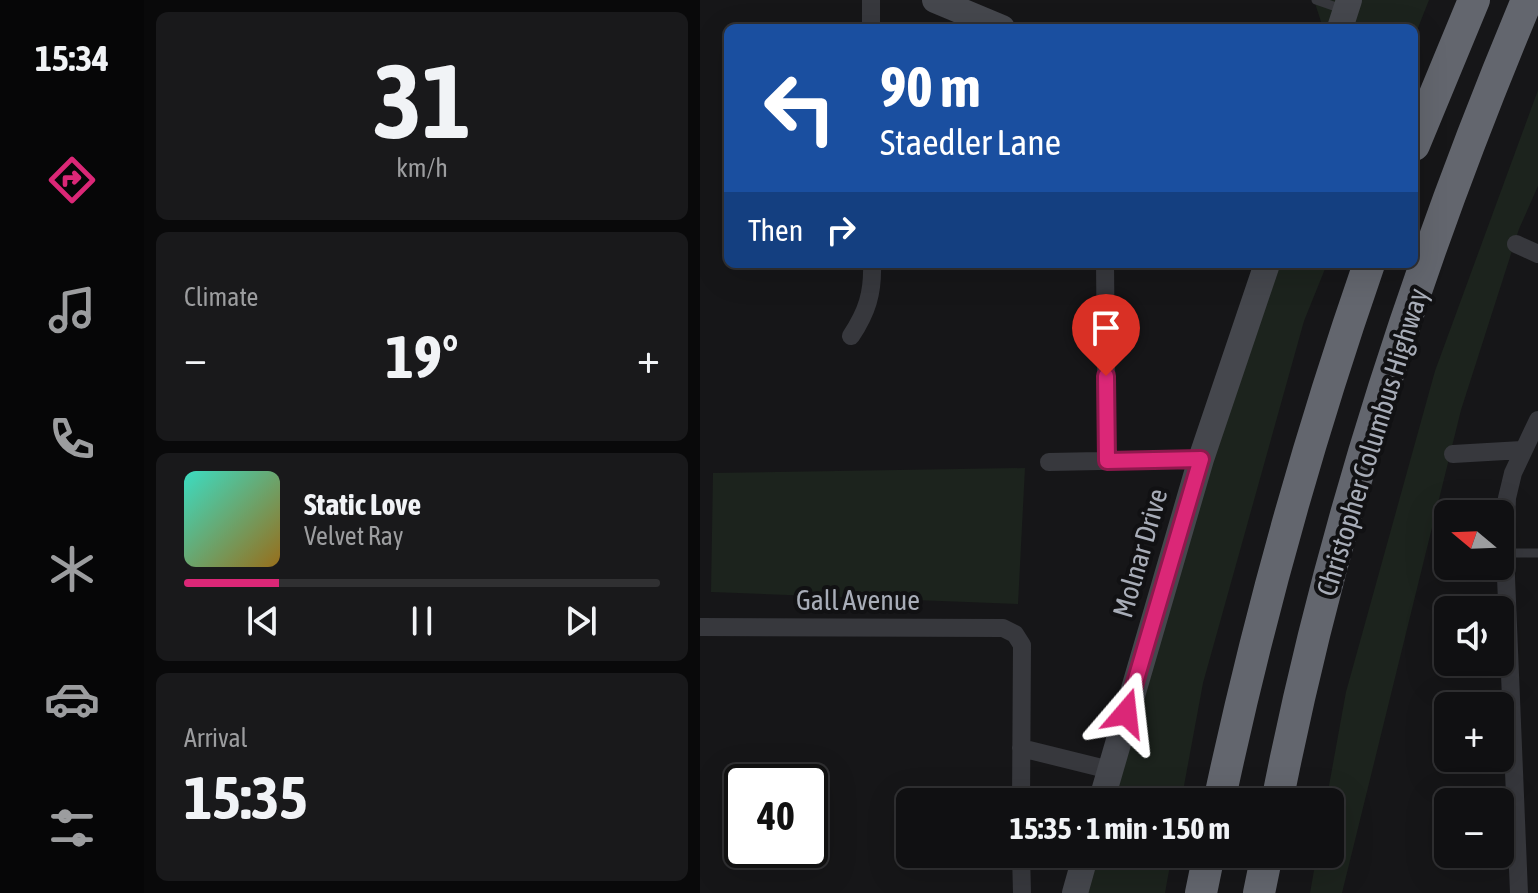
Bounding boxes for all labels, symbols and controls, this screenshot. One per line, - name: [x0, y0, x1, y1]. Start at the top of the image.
- text: 15:34: [35, 37, 109, 79]
- text: 31: [373, 41, 471, 160]
- text: 90 m: [880, 55, 981, 119]
- icon: left: [748, 56, 852, 160]
- text: Staedler Lane: [880, 121, 1061, 163]
- icon: directions: [44, 152, 100, 208]
- text: km/h: [396, 153, 448, 183]
- icon: right: [819, 208, 863, 252]
- text: Then: [748, 213, 803, 247]
- icon: music: [44, 282, 100, 338]
- text: Climate: [184, 282, 258, 312]
- street label: Christopher Columbus Highway: [1310, 284, 1434, 600]
- pin: [1072, 294, 1140, 376]
- icon: arrive: [1084, 306, 1128, 350]
- text: 19°: [386, 322, 458, 391]
- text: −: [184, 332, 207, 382]
- text: +: [637, 332, 660, 382]
- icon: phone: [44, 411, 100, 467]
- street label: Molnar Drive: [1106, 485, 1174, 621]
- text: Static Love: [304, 487, 421, 521]
- north arrow: [1434, 500, 1514, 580]
- map controls: [1434, 500, 1514, 868]
- text: Velvet Ray: [304, 521, 404, 551]
- icon: climate: [44, 541, 100, 597]
- street label: Gall Avenue: [796, 584, 920, 616]
- button: sound: [1434, 596, 1514, 676]
- icon: previous: [241, 599, 285, 643]
- icon: pause: [400, 599, 444, 643]
- icon: next: [559, 599, 603, 643]
- icon: car: [44, 671, 100, 727]
- position arrow: [1084, 671, 1168, 755]
- button: +: [1434, 692, 1514, 772]
- text: Arrival: [184, 723, 248, 753]
- text: 15:35: [184, 763, 307, 832]
- speed limit sign: 40: [724, 764, 828, 868]
- button: −: [1434, 788, 1514, 868]
- icon: filters: [44, 800, 100, 856]
- text: 15:35 · 1 min · 150 m: [1010, 811, 1230, 845]

